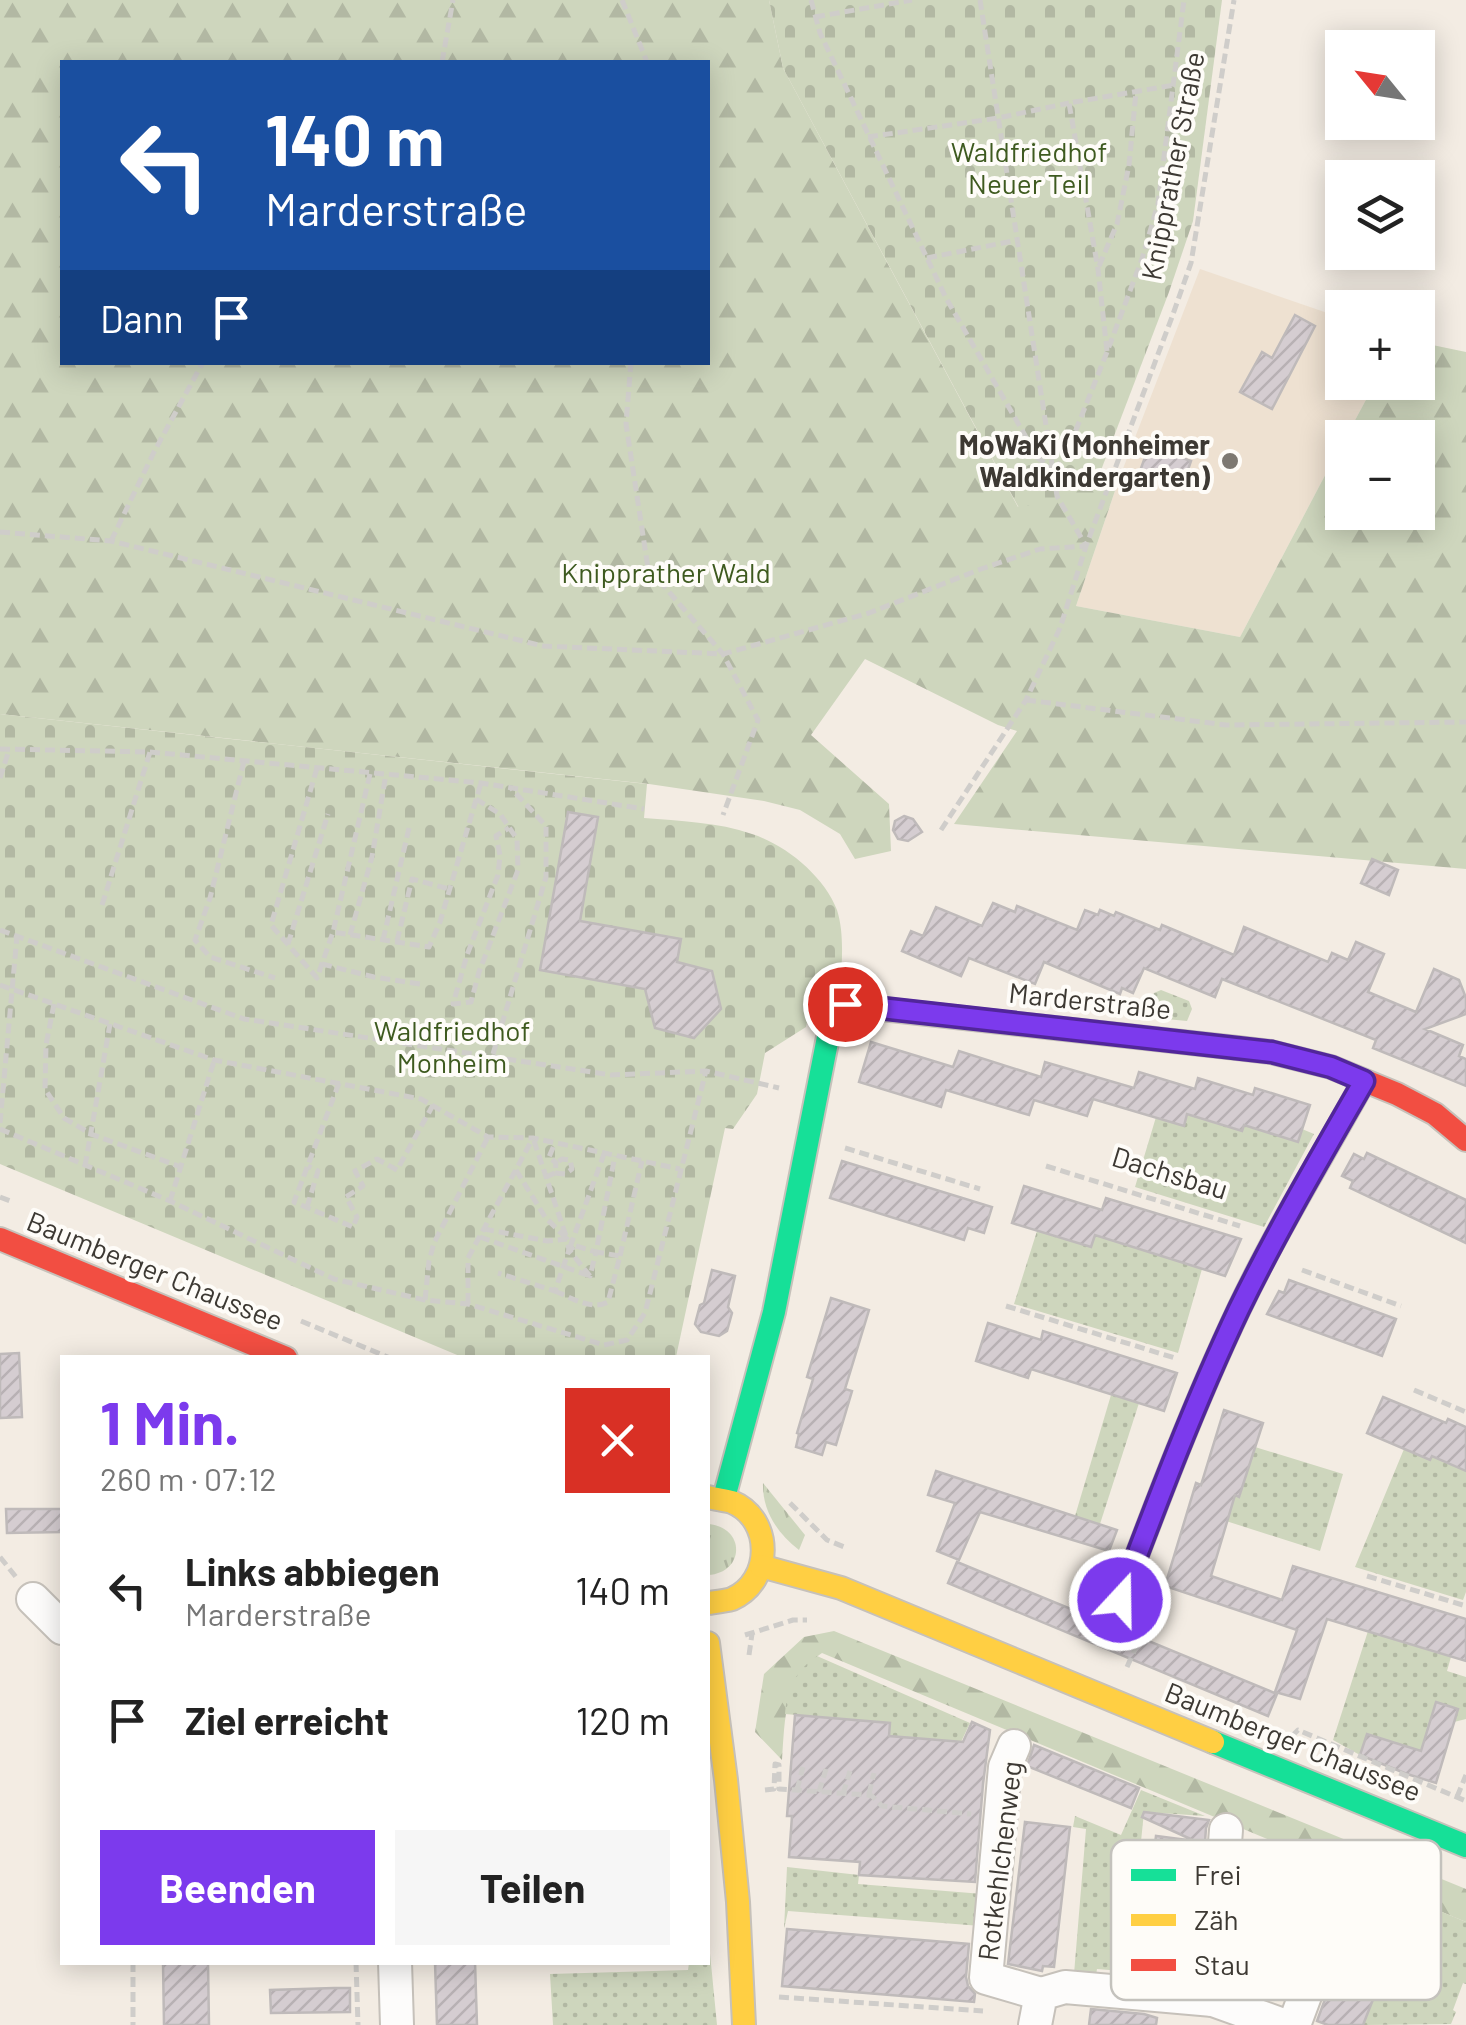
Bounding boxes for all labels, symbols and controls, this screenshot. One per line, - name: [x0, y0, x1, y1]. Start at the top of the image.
- north arrow: [1325, 30, 1435, 140]
- map controls: [1325, 30, 1435, 530]
- street label: Knipprather Straße: [1133, 49, 1211, 283]
- text: 140 m: [265, 96, 444, 180]
- icon: left: [100, 100, 230, 230]
- park label: Waldfriedhof Neuer Teil: [951, 134, 1107, 200]
- button: layers: [1325, 160, 1435, 270]
- text: Marderstraße: [265, 181, 527, 235]
- icon: arrive: [204, 290, 259, 345]
- button: +: [1325, 290, 1435, 400]
- text: Dann: [100, 295, 184, 341]
- button: −: [1325, 420, 1435, 530]
- place label: MoWaKi (Monheimer Waldkindergarten): [959, 427, 1210, 493]
- marker: MoWaKi (Monheimer Waldkindergarten): [1219, 450, 1241, 472]
- park label: Knipprather Wald: [561, 555, 771, 589]
- pin: [803, 962, 888, 1047]
- street label: Marderstraße: [1007, 975, 1173, 1025]
- icon: arrive: [818, 977, 873, 1032]
- park label: Waldfriedhof Monheim: [374, 1013, 530, 1079]
- street label: Dachsbau: [1108, 1138, 1232, 1206]
- street label: Baumberger Chaussee: [22, 1203, 288, 1337]
- text: 1 Min.: [100, 1385, 240, 1457]
- button: close: [565, 1388, 670, 1493]
- text: 260 m · 07:12: [100, 1459, 277, 1497]
- text: Links abbiegen: [185, 1548, 440, 1594]
- position arrow: [1068, 1548, 1172, 1652]
- icon: left: [100, 1563, 155, 1618]
- text: 140 m: [575, 1567, 670, 1613]
- text: Marderstraße: [185, 1594, 372, 1632]
- street label: Baumberger Chaussee: [1160, 1674, 1426, 1808]
- icon: arrive: [100, 1693, 155, 1748]
- text: Ziel erreicht: [185, 1697, 389, 1743]
- text: 120 m: [576, 1697, 670, 1743]
- street label: Rotkehlchenweg: [970, 1759, 1028, 1963]
- button: Beenden: [100, 1830, 375, 1945]
- button: Teilen: [395, 1830, 670, 1945]
- legend: [1111, 1840, 1441, 2000]
- text: Frei: [1194, 1857, 1242, 1891]
- text: Zäh: [1194, 1902, 1239, 1936]
- text: Stau: [1194, 1947, 1250, 1981]

